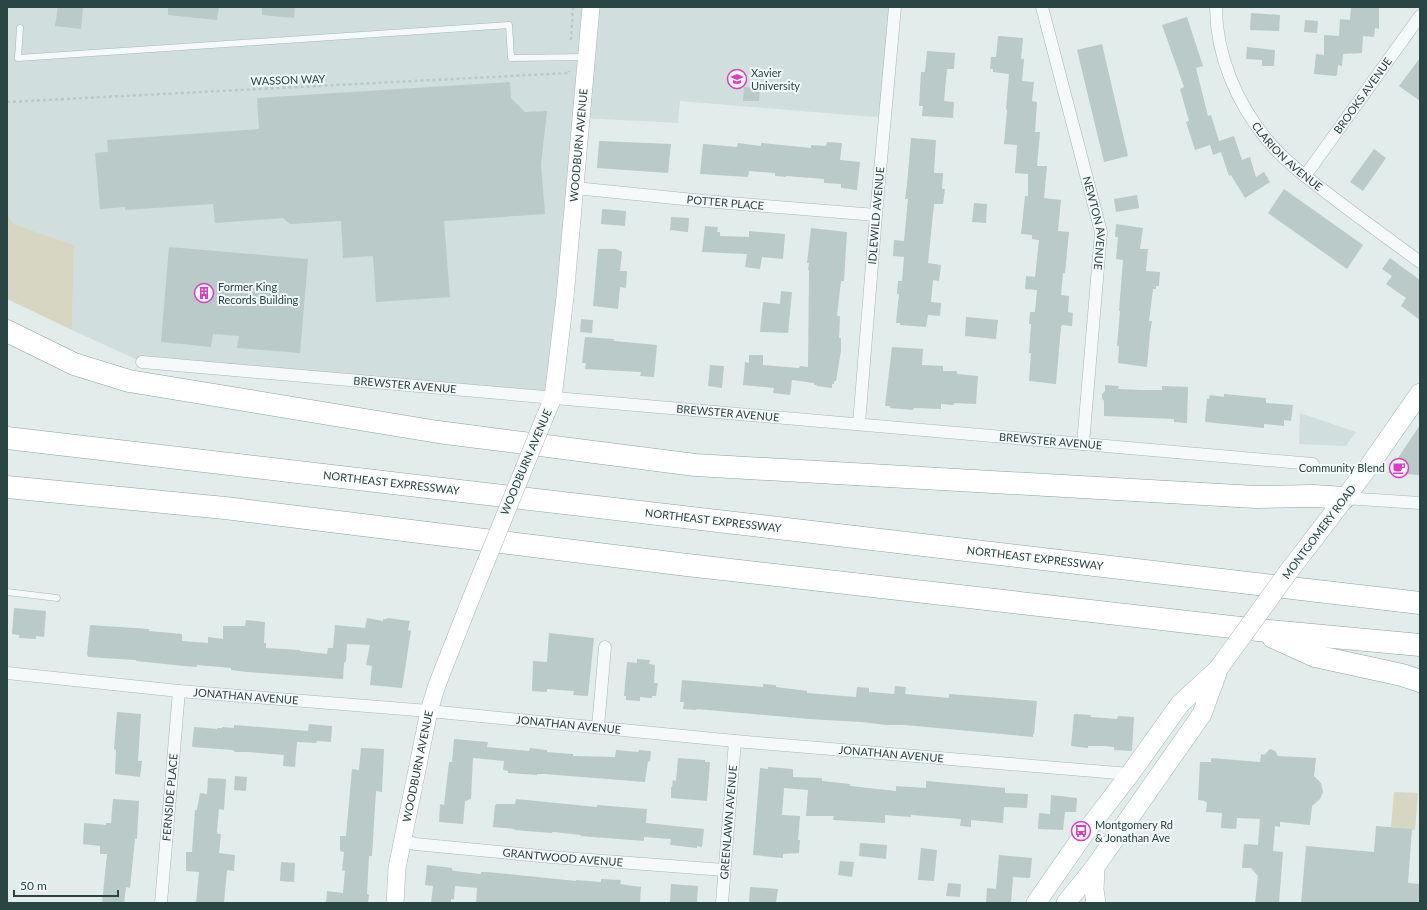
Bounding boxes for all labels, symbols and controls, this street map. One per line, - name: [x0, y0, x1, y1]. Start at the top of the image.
- street label: BROOKS AVENUE: [1331, 55, 1394, 136]
- place label: Xavier University: [751, 66, 800, 92]
- school or university icon: Xavier University: [726, 68, 748, 90]
- street label: WASSON WAY: [250, 72, 326, 87]
- street label: WOODBURN AVENUE: [567, 88, 590, 202]
- street label: CLARION AVENUE: [1250, 119, 1325, 193]
- street label: IDLEWILD AVENUE: [865, 166, 886, 265]
- street label: NEWTON AVENUE: [1081, 175, 1108, 271]
- street label: POTTER PLACE: [686, 192, 764, 212]
- place label: Former King Records Building: [218, 280, 299, 306]
- building icon: Former King Records Building: [193, 282, 215, 304]
- street label: BREWSTER AVENUE: [353, 373, 457, 395]
- street label: BREWSTER AVENUE: [676, 402, 780, 423]
- street label: WOODBURN AVENUE: [497, 407, 554, 517]
- street label: BREWSTER AVENUE: [999, 430, 1103, 452]
- cafe icon: Community Blend: [1388, 457, 1410, 479]
- place label: Community Blend: [1299, 461, 1385, 474]
- street label: NORTHEAST EXPRESSWAY: [322, 468, 461, 497]
- street label: MONTGOMERY ROAD: [1279, 482, 1358, 581]
- street label: NORTHEAST EXPRESSWAY: [644, 506, 782, 534]
- street label: NORTHEAST EXPRESSWAY: [966, 543, 1104, 572]
- street label: JONATHAN AVENUE: [193, 685, 299, 707]
- street label: WOODBURN AVENUE: [400, 709, 435, 823]
- street label: JONATHAN AVENUE: [516, 713, 622, 736]
- street label: JONATHAN AVENUE: [838, 743, 944, 764]
- street label: FERNSIDE PLACE: [159, 753, 180, 842]
- street label: GREENLAWN AVENUE: [717, 765, 739, 880]
- place label: Montgomery Rd & Jonathan Ave: [1095, 818, 1173, 844]
- bus stop icon: Montgomery Rd & Jonathan Ave: [1070, 820, 1092, 842]
- street label: GRANTWOOD AVENUE: [502, 845, 623, 868]
- scale bar: [14, 872, 118, 898]
- text: 50 m: [20, 878, 47, 893]

